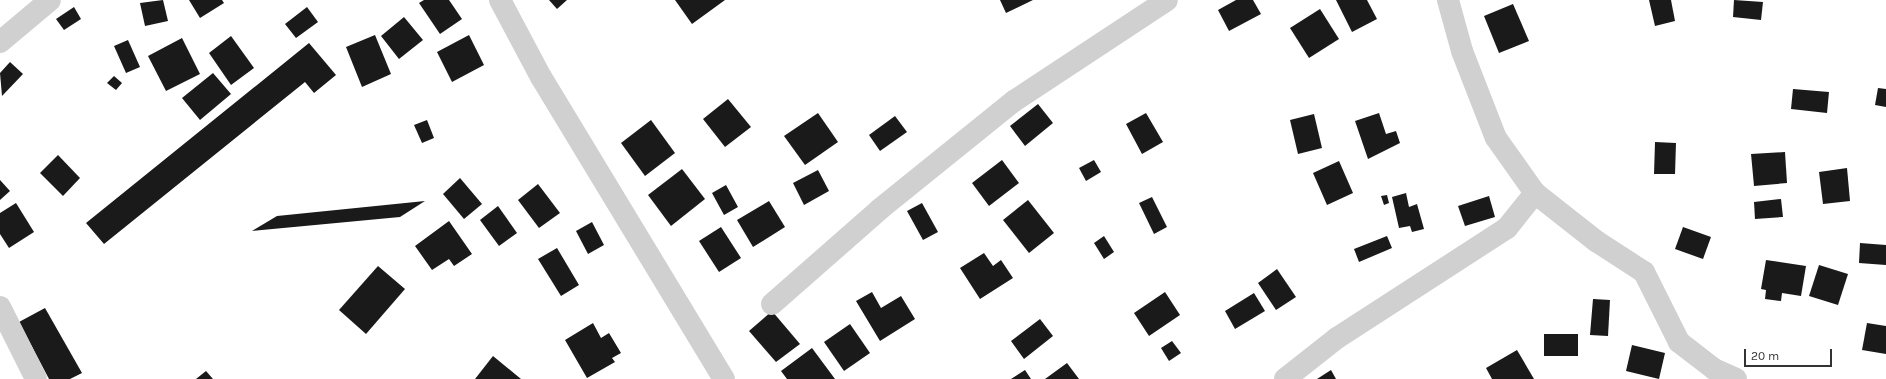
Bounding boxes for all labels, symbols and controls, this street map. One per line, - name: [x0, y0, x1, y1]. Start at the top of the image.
- scale bar: [1746, 341, 1834, 367]
- text: 20 m: [1751, 349, 1779, 363]

